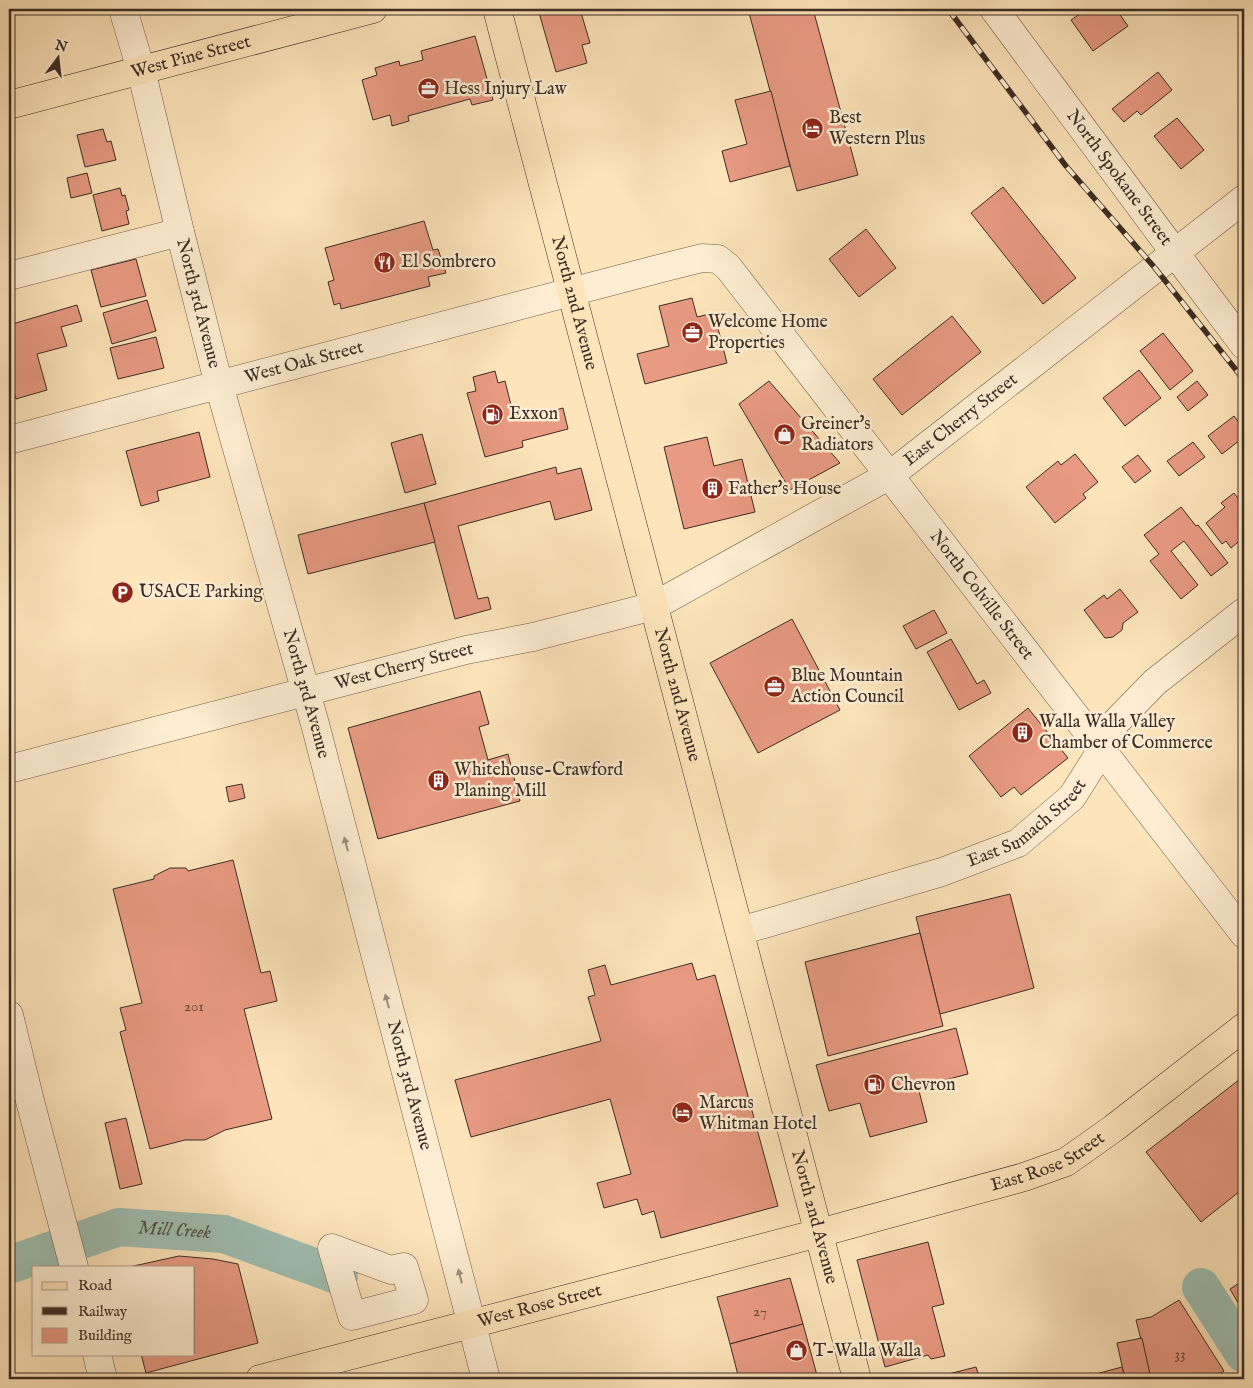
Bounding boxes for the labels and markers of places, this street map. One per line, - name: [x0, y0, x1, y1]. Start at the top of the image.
- office icon: Hess Injury Law: [416, 77, 440, 101]
- place label: Hess Injury Law: [444, 78, 568, 101]
- place label: Best Western Plus: [829, 107, 925, 151]
- hotel icon: Best Western Plus: [801, 116, 825, 140]
- restaurant icon: El Sombrero: [373, 250, 397, 274]
- place label: El Sombrero: [401, 251, 496, 274]
- place label: Welcome Home Properties: [708, 311, 828, 355]
- office icon: Welcome Home Properties: [680, 320, 704, 344]
- fuel station icon: Exxon: [481, 402, 505, 426]
- place label: Exxon: [509, 403, 558, 426]
- place label: Greiner's Radiators: [801, 413, 873, 457]
- shop icon: Greiner's Radiators: [773, 422, 797, 446]
- building icon: Father's House: [700, 477, 724, 501]
- place label: Father's House: [728, 478, 841, 501]
- parking icon: USACE Parking: [111, 580, 135, 604]
- place label: USACE Parking: [139, 581, 263, 604]
- place label: Blue Mountain Action Council: [790, 665, 904, 709]
- office icon: Blue Mountain Action Council: [763, 674, 787, 698]
- place label: Walla Walla Valley Chamber of Commerce: [1039, 711, 1213, 755]
- building icon: Walla Walla Valley Chamber of Commerce: [1011, 720, 1035, 744]
- place label: Whitehouse-Crawford Planing Mill: [454, 759, 624, 803]
- building icon: Whitehouse-Crawford Planing Mill: [426, 768, 450, 792]
- fuel station icon: Chevron: [863, 1073, 887, 1097]
- place label: Chevron: [891, 1074, 956, 1097]
- place label: Marcus Whitman Hotel: [699, 1092, 817, 1136]
- hotel icon: Marcus Whitman Hotel: [671, 1101, 695, 1125]
- shop icon: T-Walla Walla: [785, 1339, 809, 1363]
- place label: T-Walla Walla: [813, 1340, 922, 1363]

